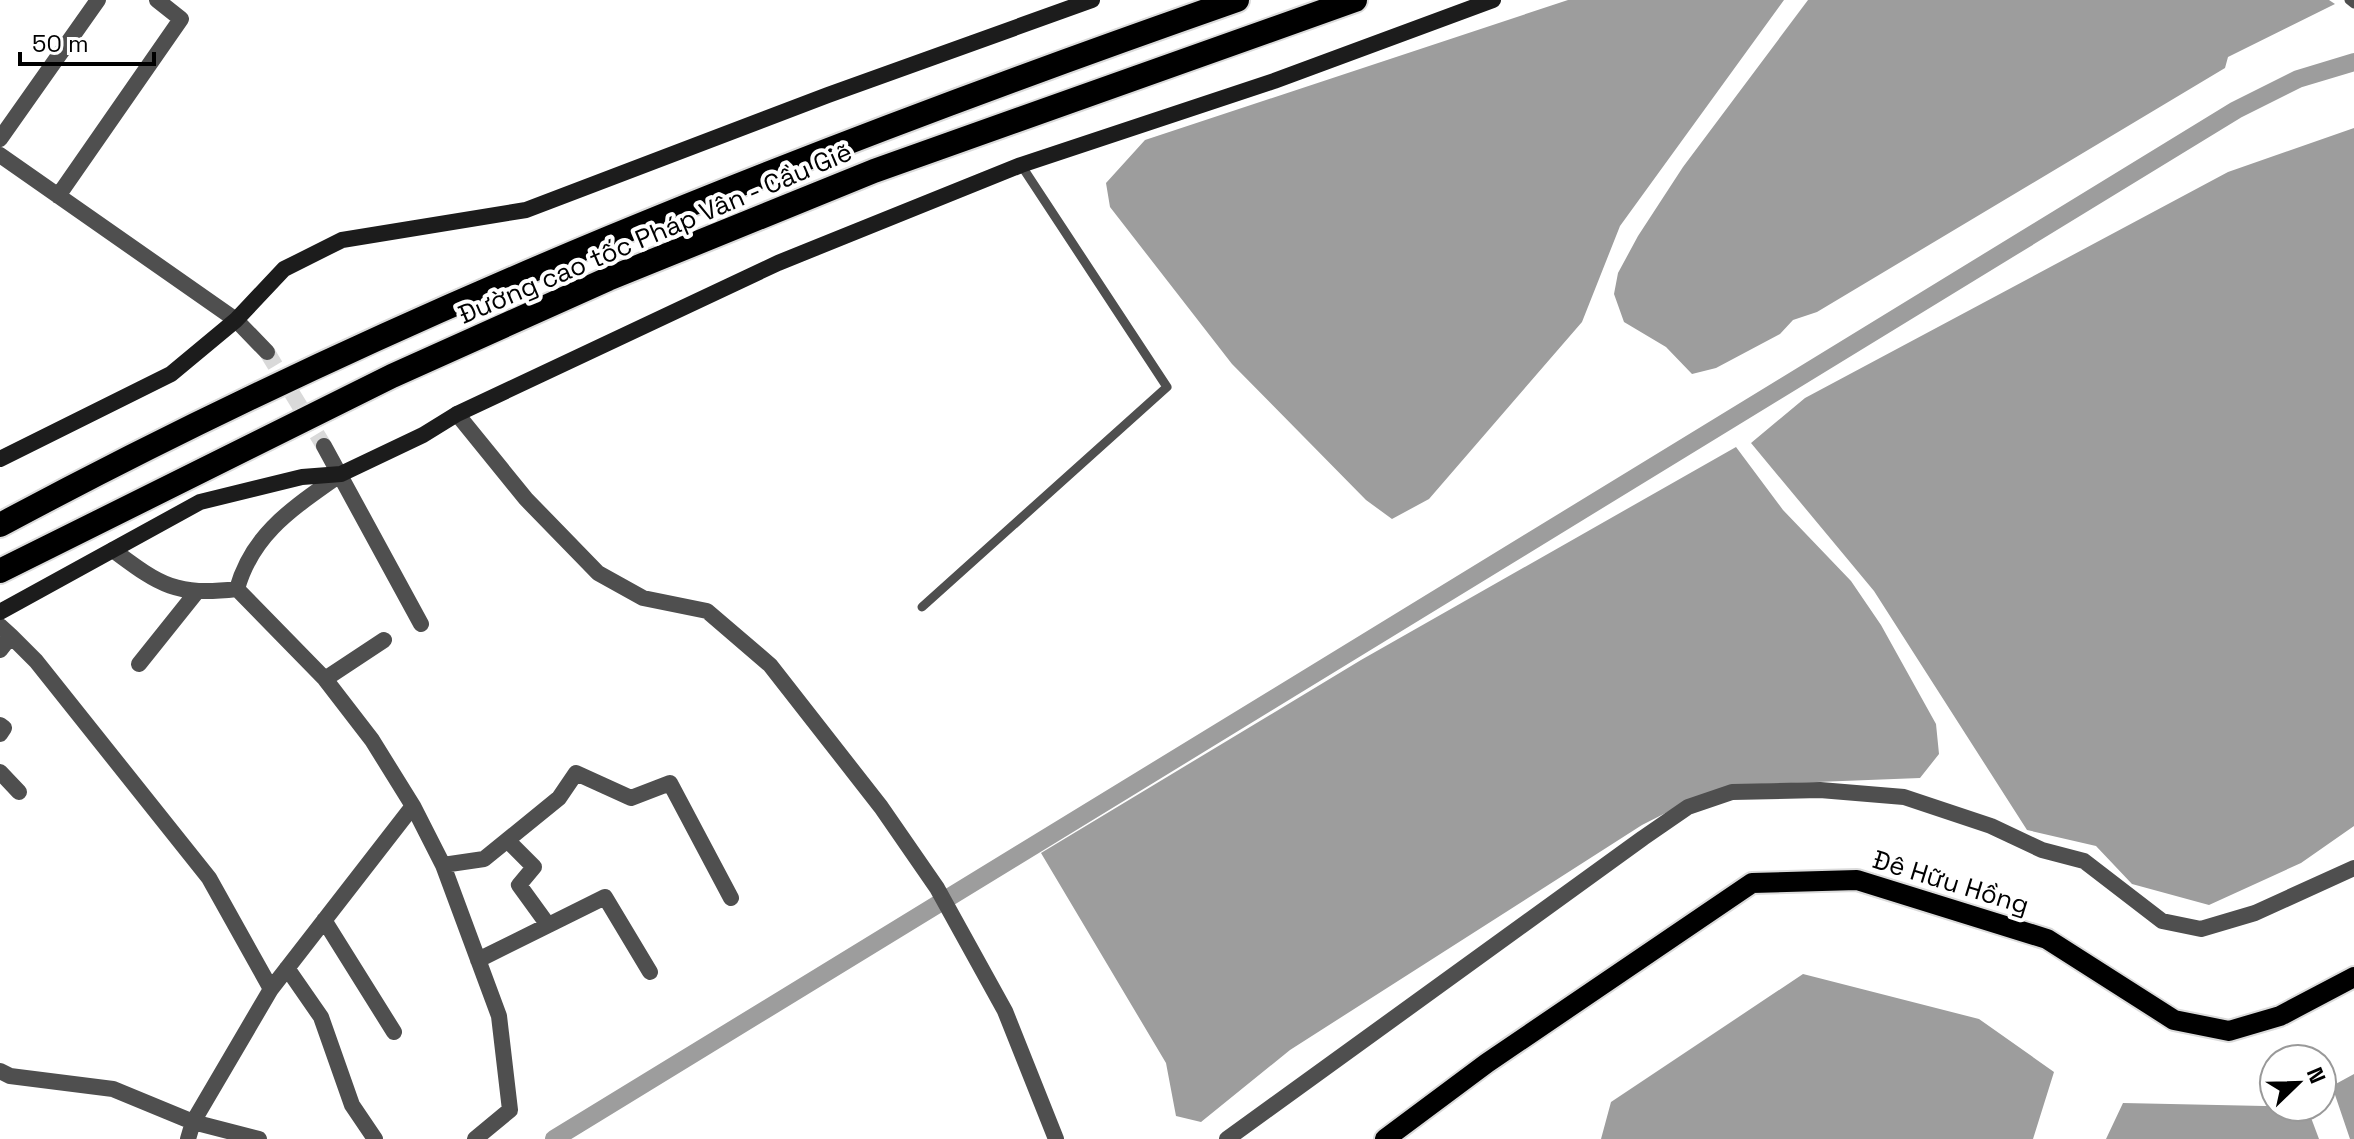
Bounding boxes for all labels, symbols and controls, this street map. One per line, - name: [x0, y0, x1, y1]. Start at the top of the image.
- scale bar: [20, 16, 154, 66]
- text: 50 m: [32, 28, 89, 59]
- street label: Đường cao tốc Pháp Vân - Cầu Giẽ: [453, 134, 857, 332]
- street label: Đê Hữu Hồng: [1869, 842, 2033, 922]
- north arrow: [2258, 1043, 2338, 1123]
- text: N: [2301, 1063, 2332, 1087]

